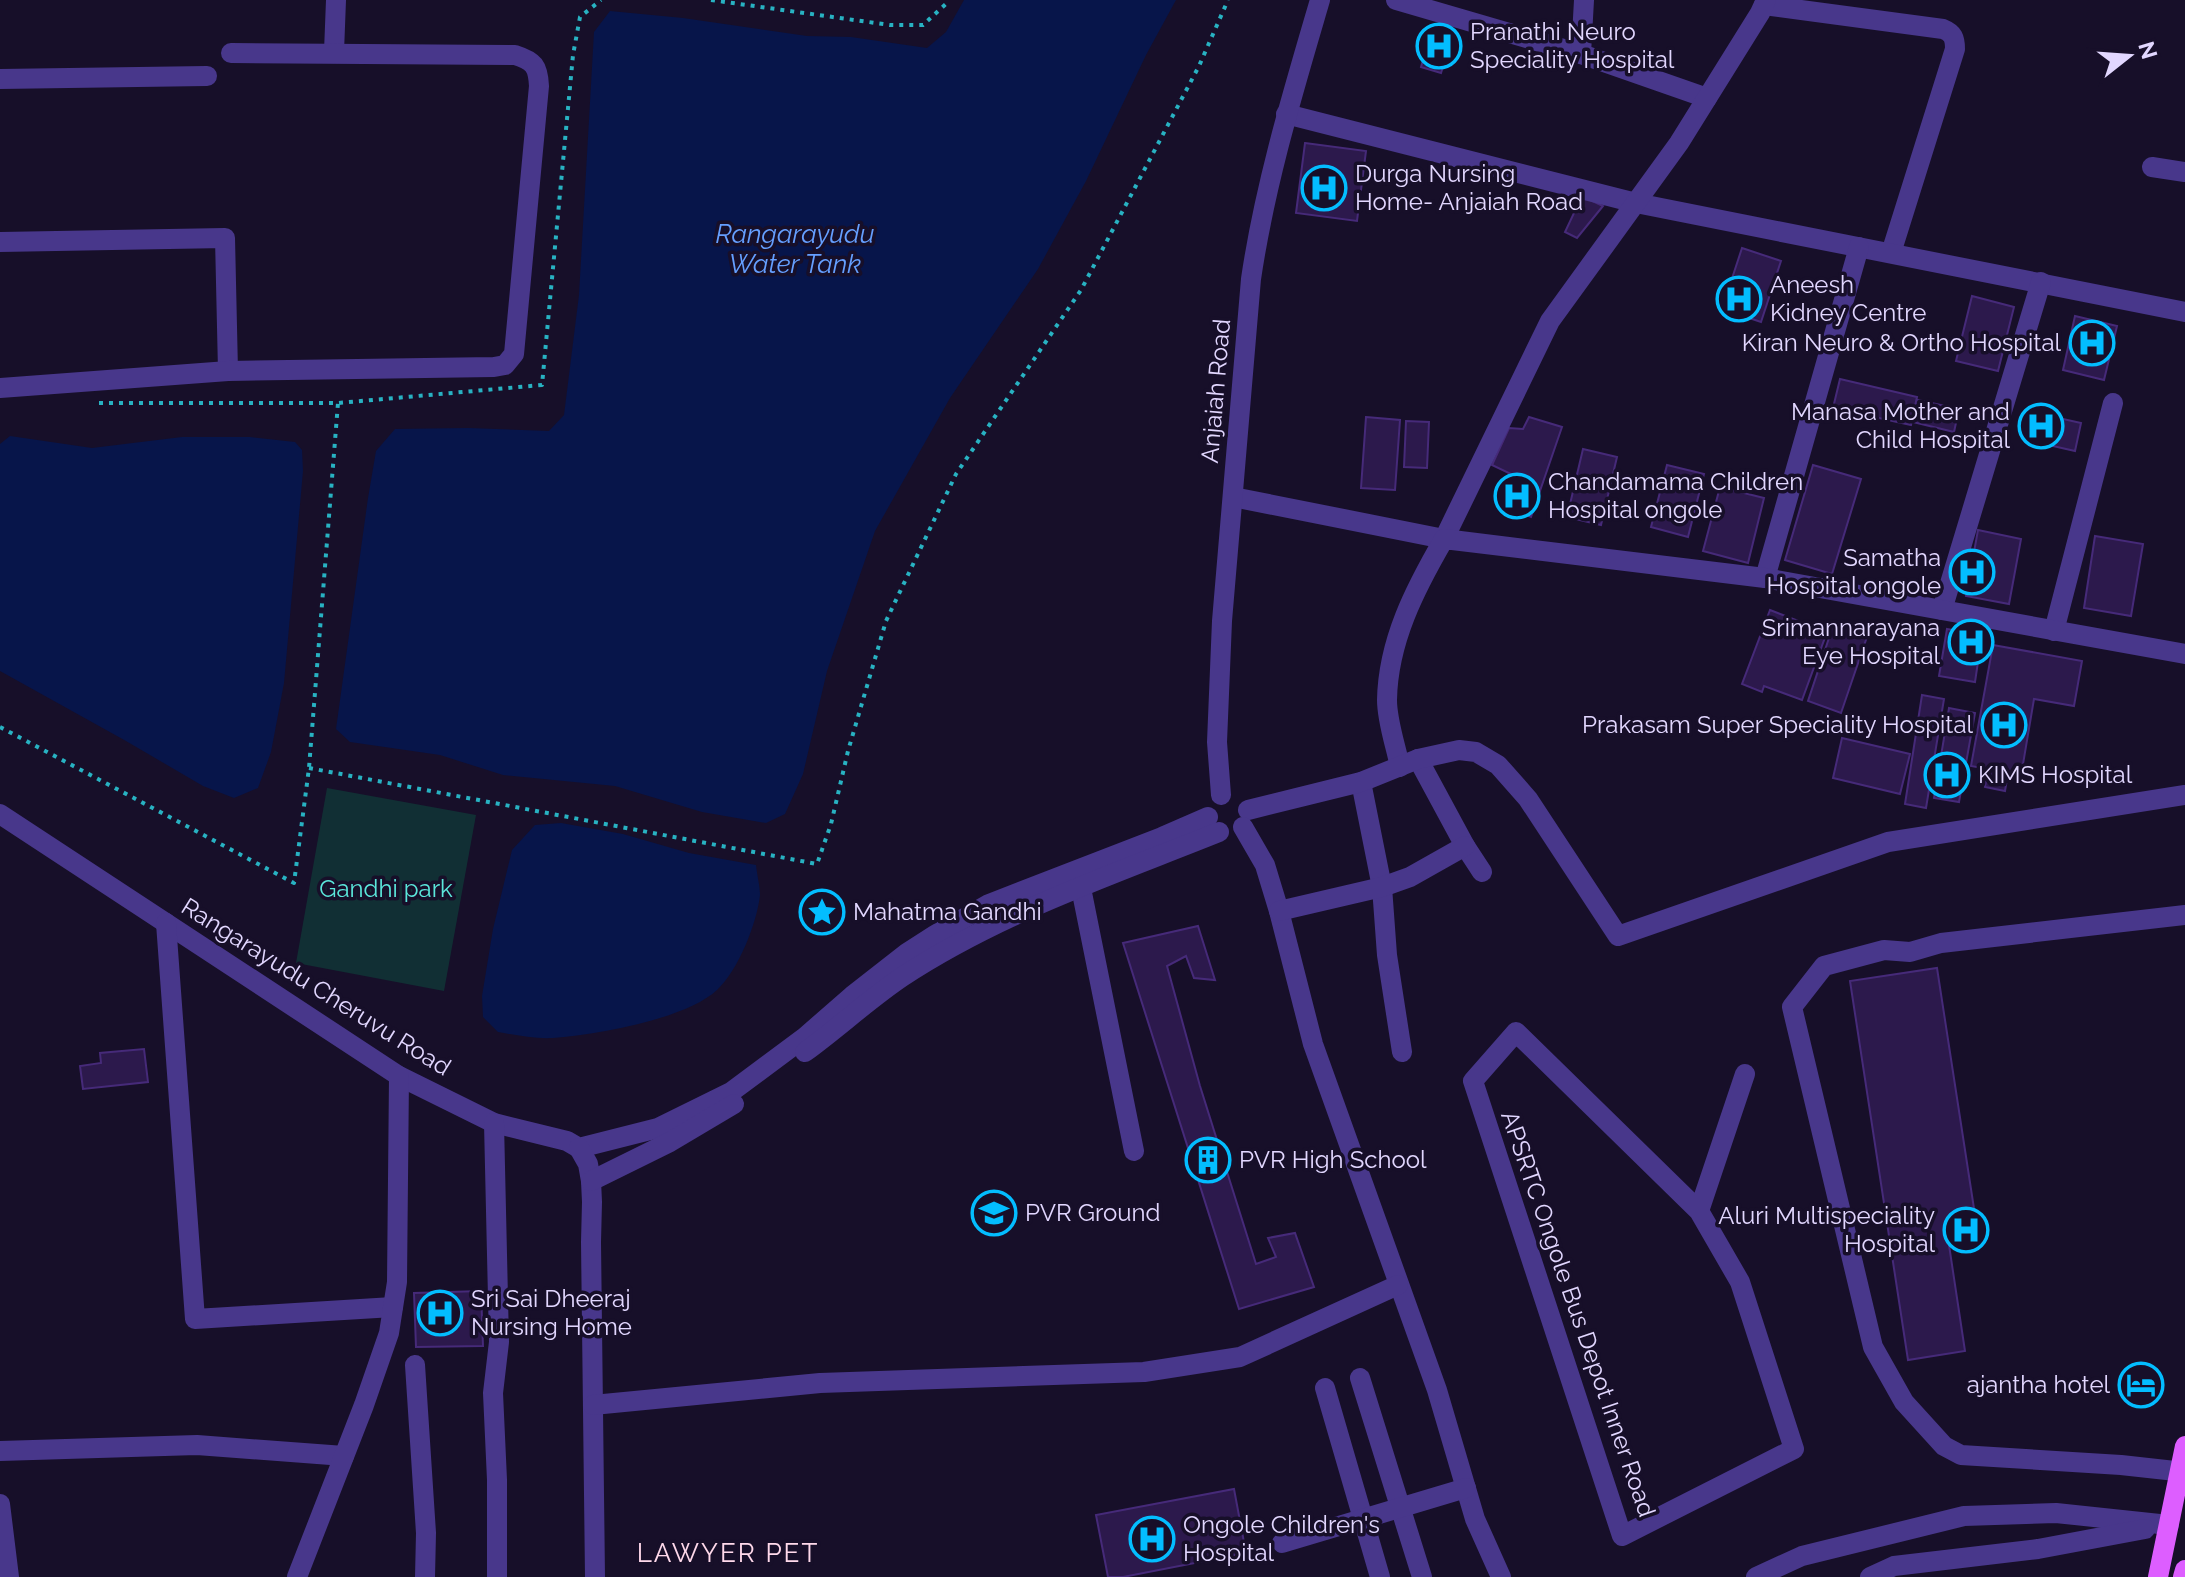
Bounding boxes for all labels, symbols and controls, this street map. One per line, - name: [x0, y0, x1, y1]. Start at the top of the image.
- north arrow: [2089, 16, 2169, 96]
- place label: Pranathi Neuro Speciality Hospital: [1470, 17, 1675, 74]
- hospital icon: Pranathi Neuro Speciality Hospital: [1415, 22, 1463, 70]
- text: N: [2133, 38, 2163, 62]
- place label: Durga Nursing Home- Anjaiah Road: [1355, 159, 1583, 216]
- hospital icon: Durga Nursing Home- Anjaiah Road: [1300, 164, 1348, 212]
- water label: Rangarayudu Water Tank: [716, 219, 875, 279]
- place label: Aneesh Kidney Centre: [1770, 270, 1926, 327]
- hospital icon: Aneesh Kidney Centre: [1715, 275, 1763, 323]
- street label: Anjaiah Road: [1195, 318, 1236, 464]
- hospital icon: Kiran Neuro & Ortho Hospital: [2068, 319, 2116, 367]
- place label: Kiran Neuro & Ortho Hospital: [1742, 328, 2061, 357]
- place label: Manasa Mother and Child Hospital: [1791, 397, 2010, 454]
- hospital icon: Manasa Mother and Child Hospital: [2017, 402, 2065, 450]
- place label: Chandamama Children Hospital ongole: [1548, 467, 1803, 524]
- hospital icon: Chandamama Children Hospital ongole: [1493, 472, 1541, 520]
- place label: Samatha Hospital ongole: [1767, 543, 1941, 600]
- hospital icon: Samatha Hospital ongole: [1948, 548, 1996, 596]
- place label: Srimannarayana Eye Hospital: [1762, 613, 1940, 670]
- hospital icon: Srimannarayana Eye Hospital: [1947, 618, 1995, 666]
- hospital icon: Prakasam Super Speciality Hospital: [1980, 701, 2028, 749]
- place label: Prakasam Super Speciality Hospital: [1582, 710, 1973, 739]
- hospital icon: KIMS Hospital: [1923, 751, 1971, 799]
- place label: KIMS Hospital: [1978, 760, 2133, 789]
- park label: Gandhi park: [319, 874, 453, 903]
- place icon: Mahatma Gandhi: [798, 888, 846, 936]
- street label: Rangarayudu Cheruvu Road: [176, 892, 456, 1082]
- place label: Mahatma Gandhi: [853, 897, 1042, 926]
- street label: APSRTC Ongole Bus Depot Inner Road: [1495, 1107, 1662, 1521]
- building icon: PVR High School: [1184, 1136, 1232, 1184]
- place label: PVR High School: [1239, 1145, 1427, 1174]
- school or university icon: PVR Ground: [970, 1189, 1018, 1237]
- place label: PVR Ground: [1025, 1198, 1160, 1227]
- place label: Aluri Multispeciality Hospital: [1718, 1201, 1935, 1258]
- hospital icon: Aluri Multispeciality Hospital: [1942, 1206, 1990, 1254]
- place label: Sri Sai Dheeraj Nursing Home: [471, 1284, 632, 1341]
- hospital icon: Sri Sai Dheeraj Nursing Home: [416, 1289, 464, 1337]
- hotel icon: ajantha hotel: [2117, 1361, 2165, 1409]
- place label: ajantha hotel: [1967, 1370, 2110, 1399]
- place label: Ongole Children's Hospital: [1183, 1510, 1380, 1567]
- hospital icon: Ongole Children's Hospital: [1128, 1515, 1176, 1563]
- district label: LAWYER PET: [637, 1538, 819, 1568]

